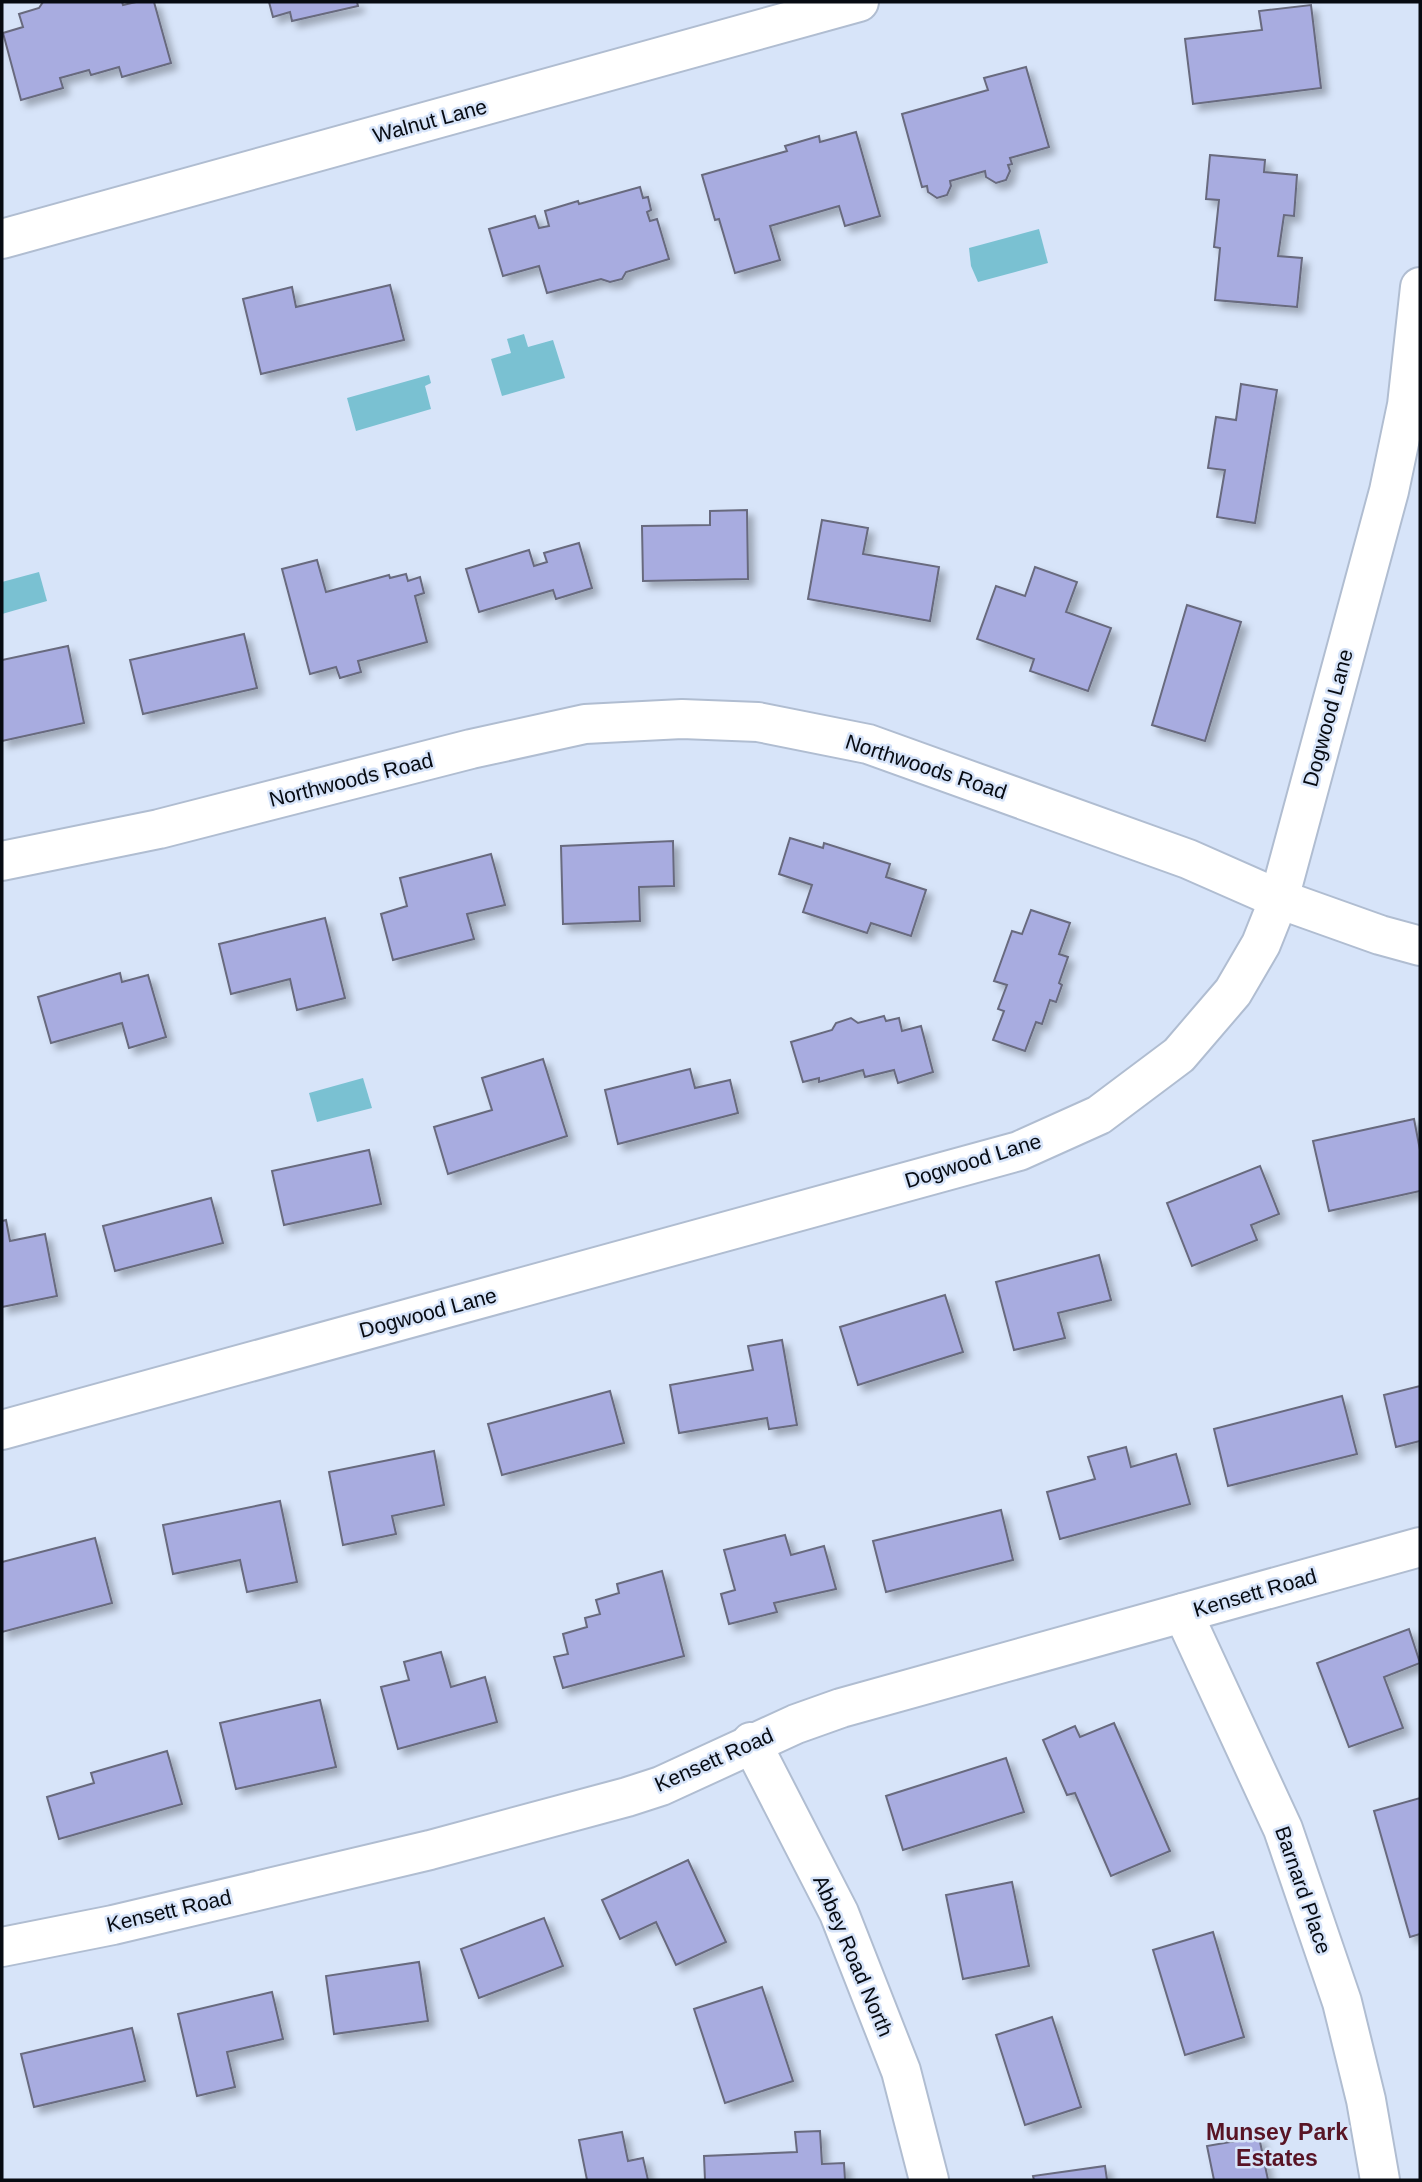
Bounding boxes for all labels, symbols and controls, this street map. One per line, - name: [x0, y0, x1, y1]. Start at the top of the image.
- street label: Walnut Lane: [370, 94, 489, 147]
- street label: Dogwood Lane: [1298, 647, 1357, 789]
- street label: Northwoods Road: [843, 730, 1010, 803]
- street label: Northwoods Road: [267, 748, 435, 811]
- street label: Dogwood Lane: [902, 1129, 1044, 1192]
- street label: Dogwood Lane: [357, 1283, 499, 1342]
- street label: Kensett Road: [1191, 1564, 1319, 1621]
- street label: Kensett Road: [651, 1723, 777, 1796]
- street label: Barnard Place: [1271, 1823, 1336, 1956]
- street label: Abbey Road North: [809, 1872, 898, 2040]
- street label: Kensett Road: [104, 1885, 233, 1936]
- district label: Munsey Park Estates: [1206, 2119, 1348, 2171]

